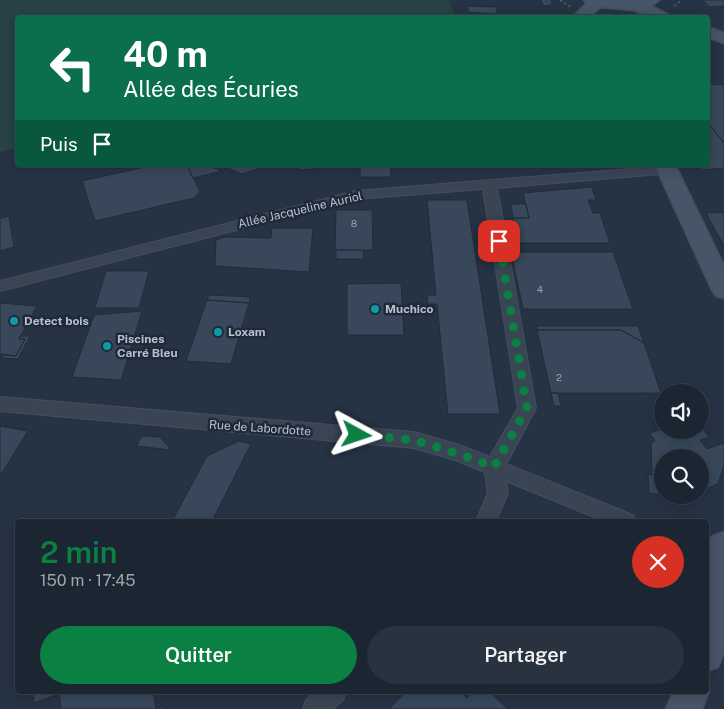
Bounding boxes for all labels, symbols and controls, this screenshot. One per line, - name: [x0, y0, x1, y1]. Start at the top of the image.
- text: 40 m: [123, 34, 208, 75]
- icon: left: [40, 35, 105, 100]
- text: Allée des Écuries: [123, 76, 299, 102]
- icon: arrive: [88, 130, 116, 158]
- text: Puis: [40, 133, 78, 155]
- street label: Allée Jacqueline Auriol: [236, 189, 364, 231]
- house number: 8: [351, 217, 357, 229]
- pin: [478, 220, 520, 262]
- icon: arrive: [485, 227, 513, 255]
- house number: 4: [537, 283, 543, 295]
- place label: Muchico: [385, 302, 434, 316]
- marker: Muchico: [369, 303, 381, 315]
- place label: Detect bois: [24, 314, 89, 328]
- marker: Detect bois: [8, 315, 20, 327]
- place label: Loxam: [228, 325, 266, 339]
- marker: Loxam: [212, 326, 224, 338]
- place label: Piscines Carré Bleu: [117, 332, 178, 360]
- marker: Piscines Carré Bleu: [101, 340, 113, 352]
- house number: 2: [556, 371, 562, 383]
- map controls: [654, 384, 709, 504]
- button: sound: [654, 384, 709, 439]
- position arrow: [330, 408, 382, 460]
- street label: Rue de Labordotte: [209, 417, 312, 439]
- button: search: [654, 449, 709, 504]
- text: 2 min: [40, 534, 117, 570]
- button: close: [632, 536, 684, 588]
- text: 150 m · 17:45: [40, 571, 135, 590]
- button: Quitter: [40, 626, 357, 684]
- button: Partager: [367, 626, 684, 684]

